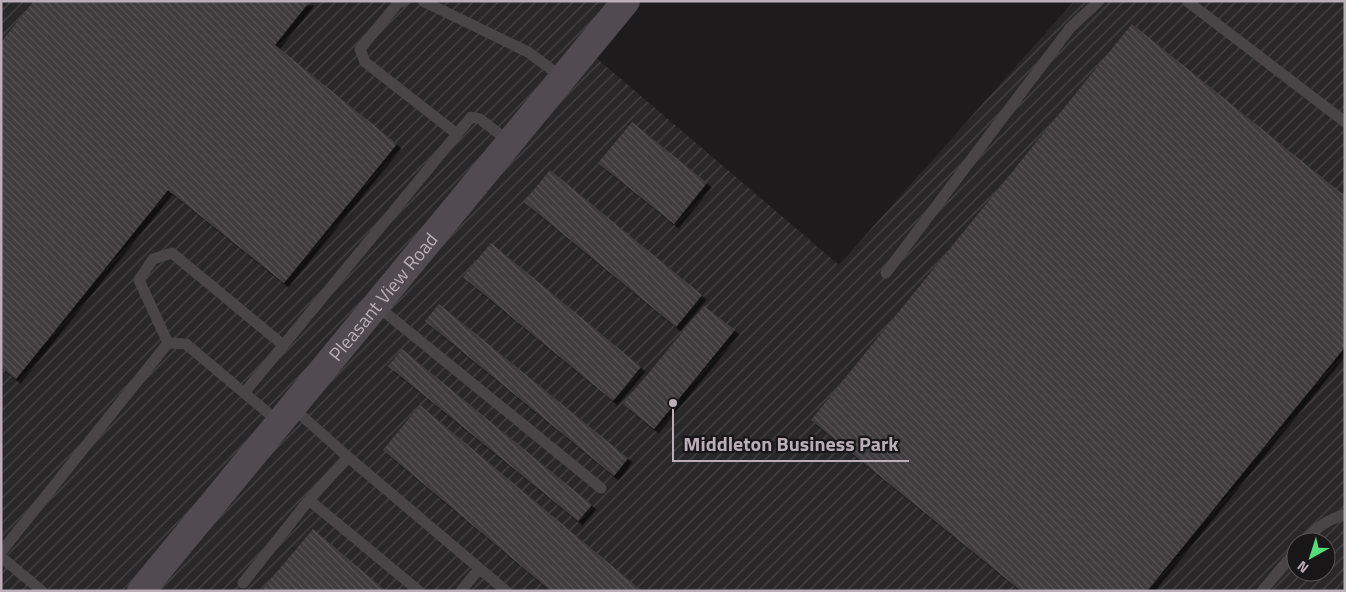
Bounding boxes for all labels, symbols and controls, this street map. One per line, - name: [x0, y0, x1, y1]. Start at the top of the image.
- street label: Pleasant View Road: [321, 226, 444, 367]
- callout: Middleton Business Park: [673, 426, 909, 461]
- text: Middleton Business Park: [683, 428, 899, 459]
- north arrow: [1286, 532, 1336, 582]
- text: N: [1292, 556, 1313, 579]

